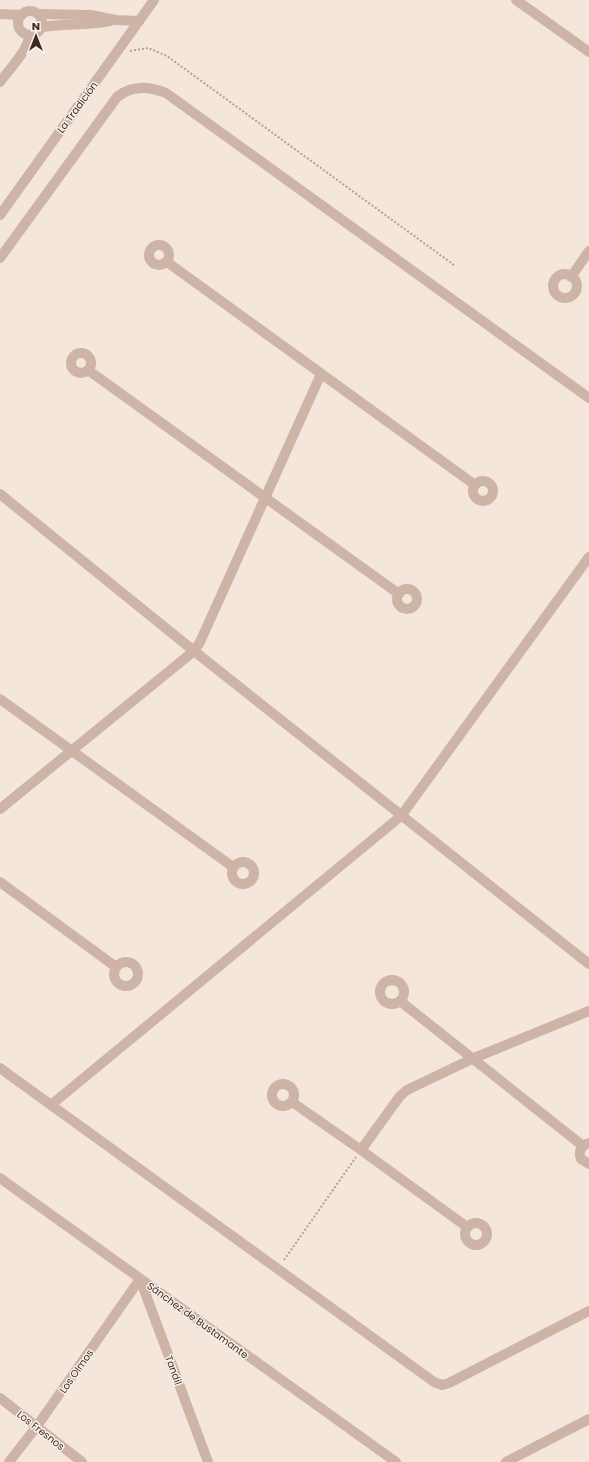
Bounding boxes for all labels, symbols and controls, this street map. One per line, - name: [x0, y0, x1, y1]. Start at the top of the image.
- north arrow: [16, 16, 56, 56]
- text: N: [32, 18, 40, 34]
- street label: La Tradición: [54, 79, 101, 136]
- street label: Sánchez de Bustamante: [144, 1278, 251, 1362]
- street label: Los Olmos: [56, 1346, 97, 1396]
- street label: Tandil: [161, 1353, 186, 1387]
- street label: Los Fresnos: [14, 1407, 68, 1454]

